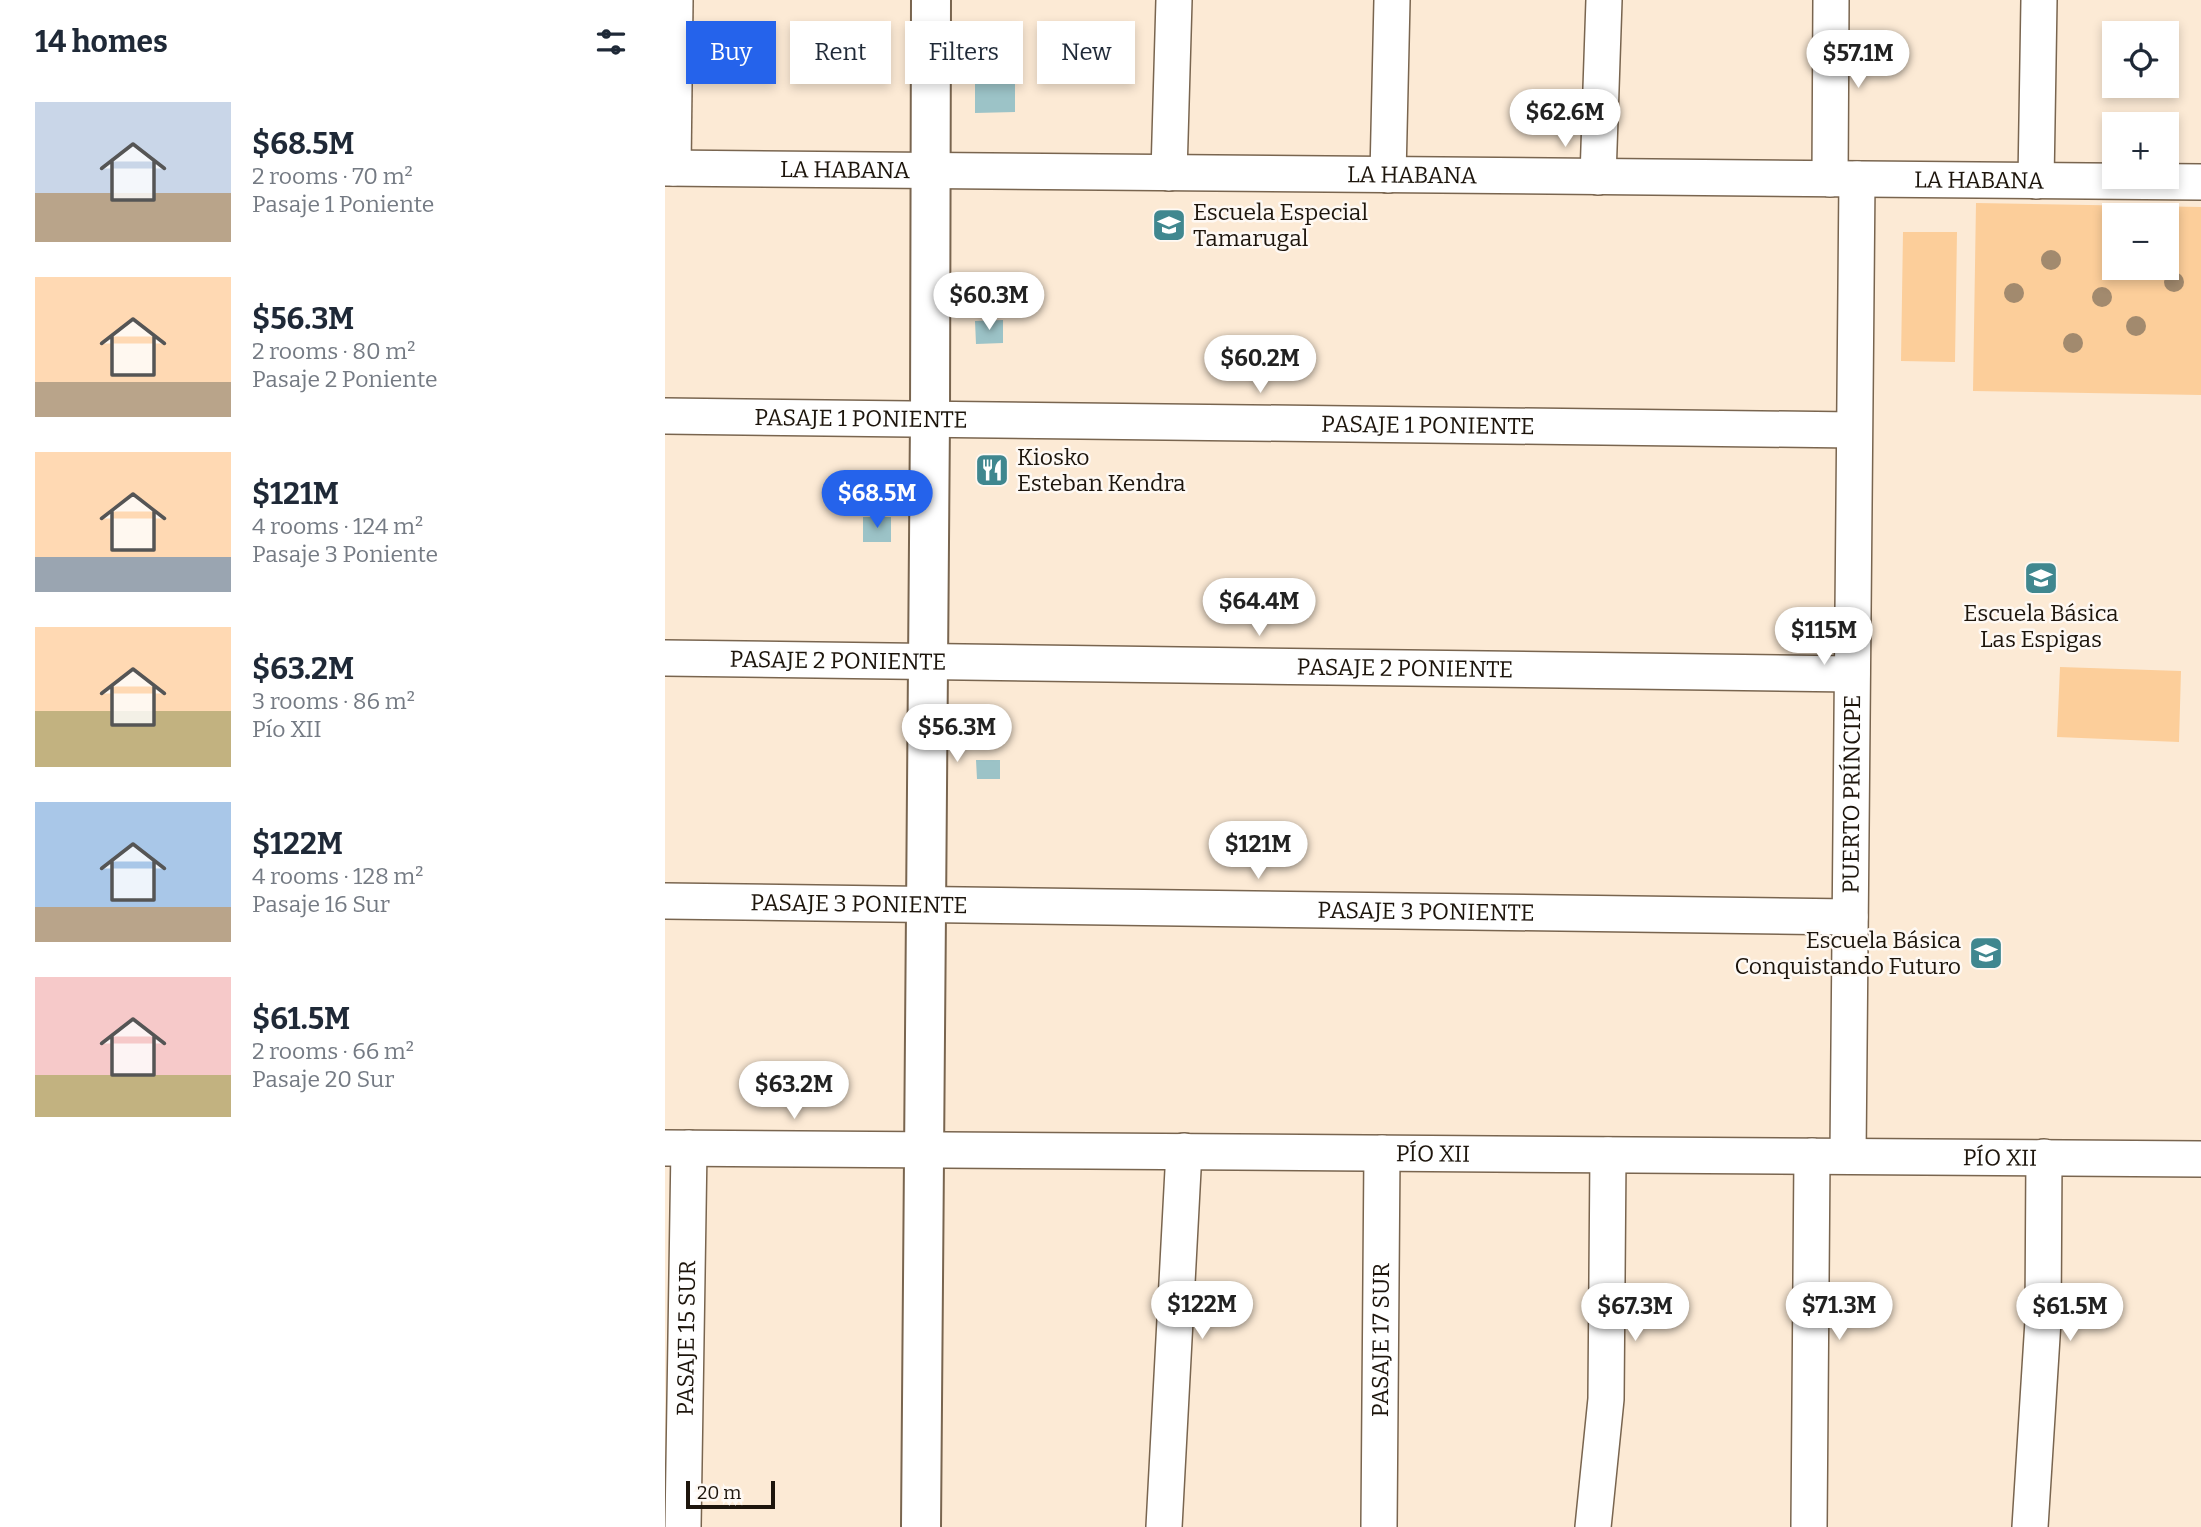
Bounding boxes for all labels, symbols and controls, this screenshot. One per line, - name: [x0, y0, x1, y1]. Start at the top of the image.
- chip: Buy: [686, 21, 776, 84]
- chip: Rent: [790, 21, 891, 84]
- chip: Filters: [905, 21, 1023, 84]
- chip: New: [1037, 21, 1135, 84]
- map controls: [2102, 21, 2179, 280]
- button: locate: [2102, 21, 2179, 98]
- icon: filters: [592, 23, 630, 61]
- text: 14 homes: [35, 24, 168, 60]
- pin: $57.1M: [1801, 31, 1915, 90]
- text: $57.1M: [1822, 39, 1894, 67]
- pin: $62.6M: [1508, 90, 1622, 149]
- text: $62.6M: [1526, 98, 1604, 126]
- button: +: [2102, 112, 2179, 189]
- text: $68.5M: [252, 126, 355, 162]
- icon: home: [91, 130, 175, 214]
- street label: LA HABANA: [780, 155, 911, 184]
- street label: LA HABANA: [1347, 160, 1478, 189]
- text: 2 rooms · 70 m²: [252, 162, 413, 190]
- street label: LA HABANA: [1914, 165, 2045, 195]
- text: Pasaje 1 Poniente: [252, 190, 434, 218]
- place label: Escuela Especial Tamarugal: [1193, 198, 1368, 252]
- button: −: [2102, 203, 2179, 280]
- school or university icon: Escuela Especial Tamarugal: [1150, 206, 1188, 244]
- pin: $60.3M: [932, 272, 1046, 332]
- text: $60.3M: [949, 281, 1029, 309]
- text: $56.3M: [252, 301, 354, 337]
- icon: home: [91, 305, 175, 389]
- pin: $60.2M: [1203, 336, 1317, 395]
- text: 2 rooms · 80 m²: [252, 337, 415, 365]
- text: $60.2M: [1220, 344, 1300, 372]
- text: Pasaje 2 Poniente: [252, 365, 438, 393]
- street label: PASAJE 1 PONIENTE: [754, 403, 968, 434]
- street label: PASAJE 1 PONIENTE: [1321, 410, 1535, 440]
- place label: Kiosko Esteban Kendra: [1017, 443, 1186, 497]
- restaurant icon: Kiosko Esteban Kendra: [973, 451, 1011, 489]
- pin: $68.5M: [820, 470, 934, 530]
- text: $121M: [252, 476, 339, 512]
- text: $68.5M: [838, 479, 916, 507]
- icon: home: [91, 480, 175, 564]
- text: 4 rooms · 124 m²: [252, 512, 423, 540]
- text: Pasaje 3 Poniente: [252, 540, 438, 568]
- school or university icon: Escuela Básica Las Espigas: [2022, 559, 2060, 597]
- pin: $64.4M: [1202, 578, 1316, 638]
- text: $64.4M: [1219, 587, 1299, 615]
- place label: Escuela Básica Las Espigas: [1963, 599, 2119, 653]
- pin: $115M: [1775, 608, 1873, 667]
- text: $115M: [1791, 616, 1857, 644]
- street label: PASAJE 2 PONIENTE: [729, 645, 946, 676]
- text: $63.2M: [252, 651, 354, 687]
- street label: PASAJE 2 PONIENTE: [1296, 653, 1513, 683]
- icon: home: [91, 655, 175, 739]
- text: 3 rooms · 86 m²: [252, 687, 415, 715]
- street label: PUERTO PRÍNCIPE: [1836, 695, 1866, 894]
- pin: $56.3M: [900, 704, 1014, 764]
- text: $56.3M: [918, 713, 996, 741]
- text: Pío XII: [252, 715, 322, 743]
- pin: $121M: [1209, 822, 1307, 881]
- text: $122M: [252, 826, 343, 862]
- icon: home: [91, 830, 175, 914]
- text: $121M: [1225, 830, 1291, 858]
- text: 4 rooms · 128 m²: [252, 862, 423, 890]
- street label: PASAJE 3 PONIENTE: [750, 888, 968, 919]
- text: Pasaje 16 Sur: [252, 890, 390, 918]
- street label: PASAJE 3 PONIENTE: [1317, 896, 1535, 927]
- place label: Escuela Básica Conquistando Futuro: [1735, 926, 1961, 980]
- school or university icon: Escuela Básica Conquistando Futuro: [1967, 934, 2005, 972]
- text: $61.5M: [252, 1001, 350, 1037]
- icon: home: [91, 1005, 175, 1089]
- text: 2 rooms · 66 m²: [252, 1037, 414, 1065]
- pin: $63.2M: [737, 1062, 851, 1121]
- text: Pasaje 20 Sur: [252, 1065, 394, 1093]
- text: $63.2M: [755, 1070, 833, 1098]
- street label: PÍO XII: [1396, 1139, 1470, 1168]
- street label: PÍO XII: [1963, 1143, 2037, 1172]
- street label: PASAJE 15 SUR: [671, 1260, 701, 1416]
- street label: PASAJE 17 SUR: [1366, 1263, 1395, 1417]
- pin: $122M: [1153, 1282, 1251, 1341]
- pin: $71.3M: [1782, 1282, 1896, 1342]
- pin: $67.3M: [1578, 1284, 1692, 1343]
- pin: $61.5M: [2013, 1284, 2127, 1343]
- text: $122M: [1167, 1290, 1237, 1318]
- text: $71.3M: [1802, 1291, 1876, 1319]
- text: $67.3M: [1597, 1292, 1673, 1320]
- text: $61.5M: [2032, 1292, 2108, 1320]
- scale bar: [686, 1478, 775, 1510]
- text: 20 m: [697, 1481, 741, 1504]

